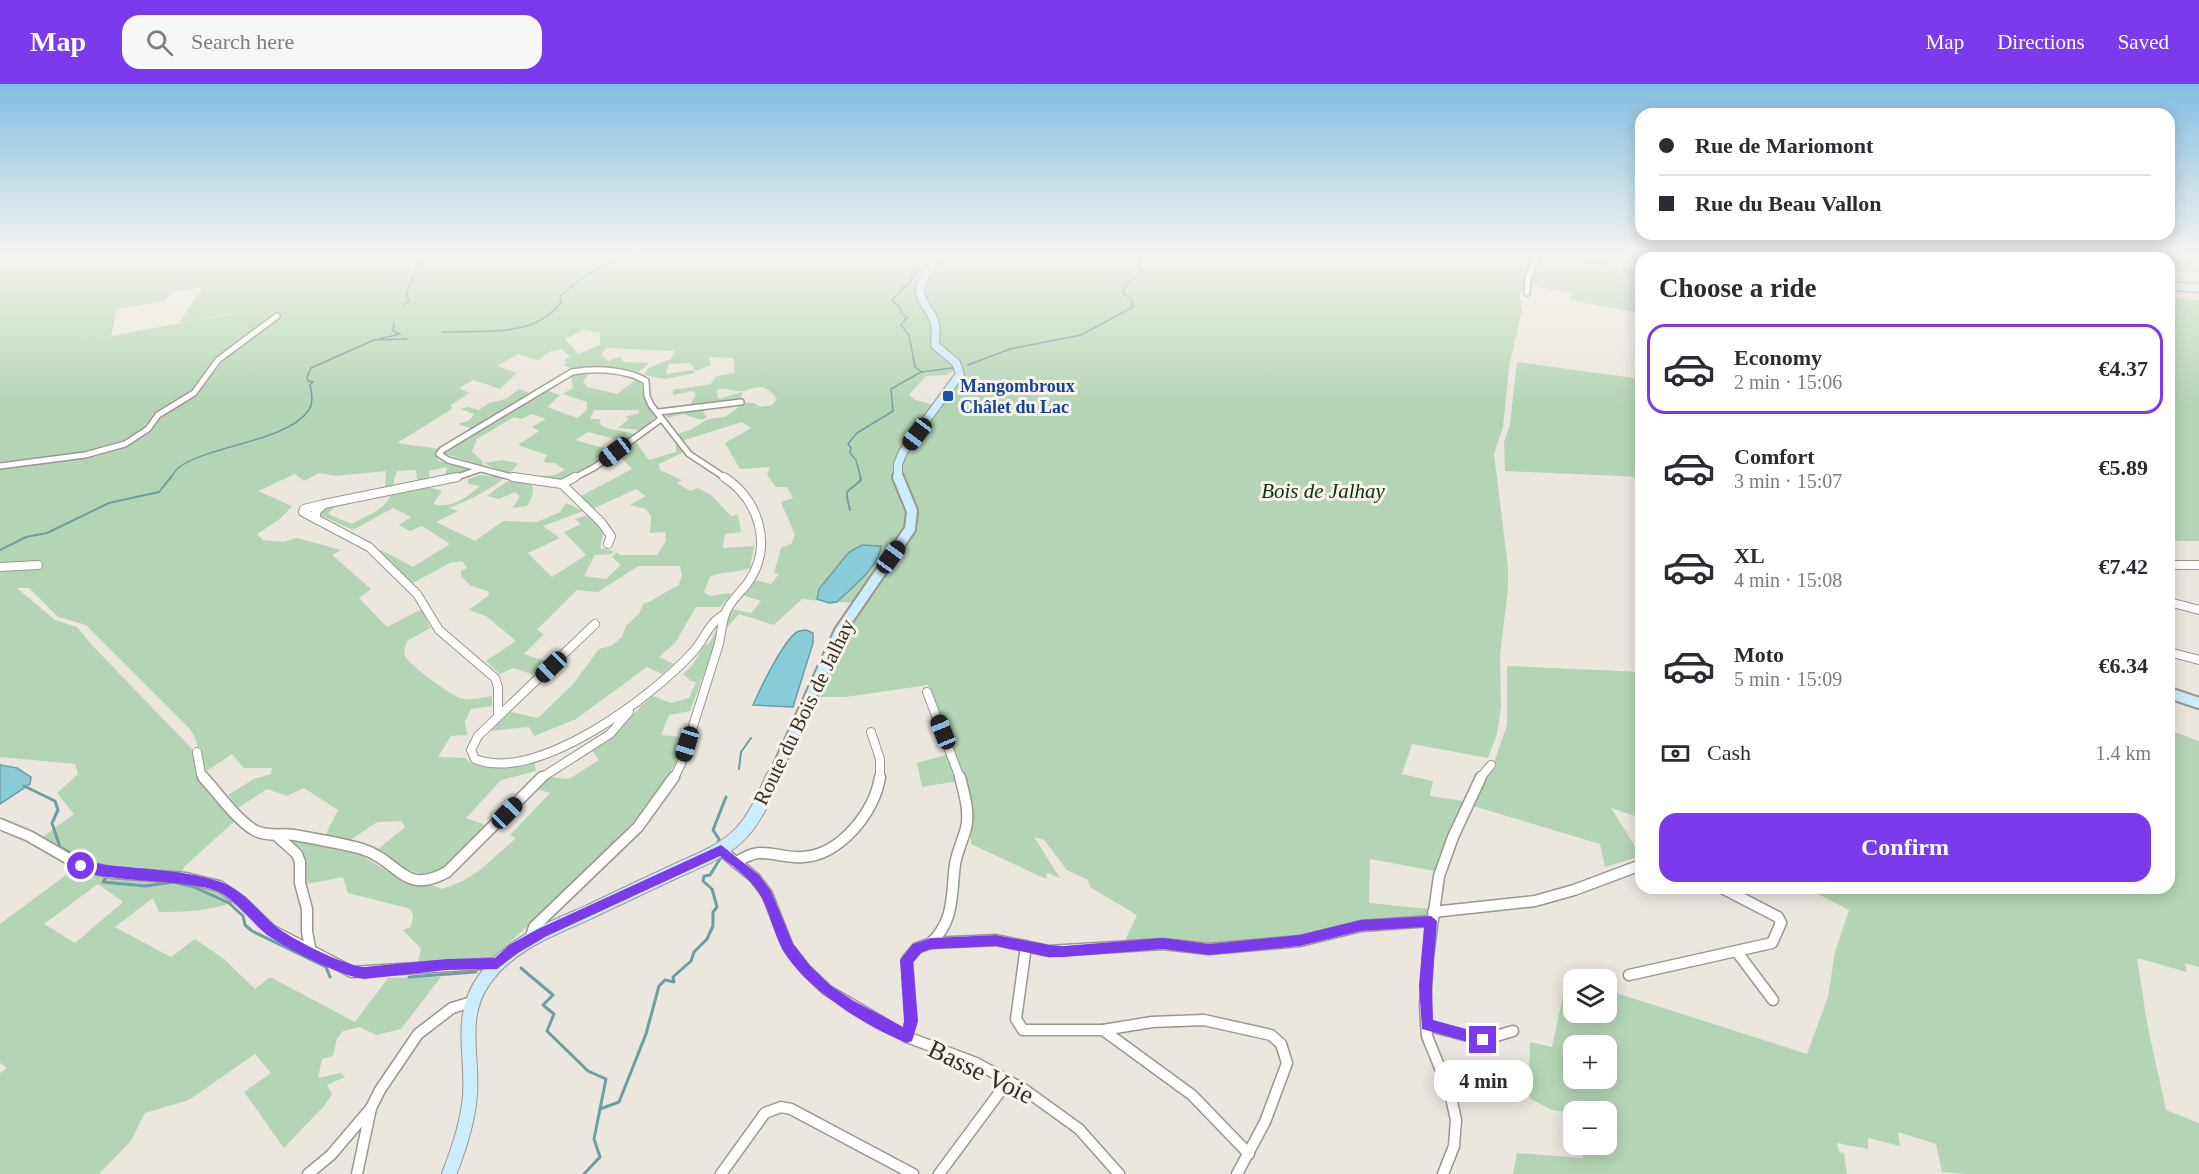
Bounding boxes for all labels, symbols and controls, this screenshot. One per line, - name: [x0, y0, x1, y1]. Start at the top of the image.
- search box: [122, 15, 542, 69]
- text: Map: [30, 26, 86, 57]
- icon: search: [143, 26, 176, 59]
- text: Search here: [191, 29, 294, 54]
- text: Map: [1926, 30, 1964, 54]
- text: Directions: [1997, 30, 2085, 54]
- text: Saved: [2118, 30, 2169, 54]
- text: Rue de Mariomont: [1695, 133, 1873, 158]
- text: Rue du Beau Vallon: [1695, 191, 1881, 216]
- text: Choose a ride: [1659, 273, 1817, 303]
- icon: car: [1662, 342, 1716, 396]
- text: Economy: [1734, 345, 1822, 370]
- text: €4.37: [2099, 356, 2148, 381]
- text: 2 min · 15:06: [1734, 371, 1842, 393]
- place label: Mangombroux Châlet du Lac: [960, 376, 1075, 417]
- marker: Mangombroux Châlet du Lac: [941, 389, 955, 403]
- car: [899, 414, 935, 454]
- car: [595, 434, 635, 470]
- icon: car: [1662, 441, 1716, 495]
- text: Comfort: [1734, 444, 1815, 469]
- text: €5.89: [2099, 455, 2148, 480]
- text: 3 min · 15:07: [1734, 470, 1842, 492]
- park label: Bois de Jalhay: [1261, 479, 1385, 503]
- car: [873, 537, 909, 577]
- icon: car: [1662, 540, 1716, 594]
- text: XL: [1734, 543, 1765, 568]
- text: €7.42: [2099, 554, 2148, 579]
- text: 4 min · 15:08: [1734, 569, 1842, 591]
- street label: Route du Bois de Jalhay: [748, 615, 860, 809]
- icon: car: [1662, 639, 1716, 693]
- text: Moto: [1734, 642, 1784, 667]
- car: [532, 648, 570, 686]
- text: €6.34: [2099, 653, 2148, 678]
- text: 5 min · 15:09: [1734, 668, 1842, 690]
- car: [928, 712, 958, 752]
- car: [673, 724, 701, 764]
- icon: cash: [1659, 737, 1692, 770]
- text: Cash: [1707, 740, 1751, 765]
- text: 1.4 km: [2095, 742, 2151, 764]
- car: [488, 794, 526, 832]
- button: Confirm: [1659, 813, 2151, 882]
- route start: [67, 852, 94, 879]
- map controls: [1563, 969, 1617, 1155]
- button: layers: [1563, 969, 1617, 1023]
- route end: [1469, 1026, 1496, 1053]
- street label: Basse Voie: [923, 1034, 1039, 1110]
- button: +: [1563, 1035, 1617, 1089]
- callout: 4 min: [1434, 1061, 1532, 1103]
- text: 4 min: [1459, 1070, 1508, 1092]
- button: −: [1563, 1101, 1617, 1155]

